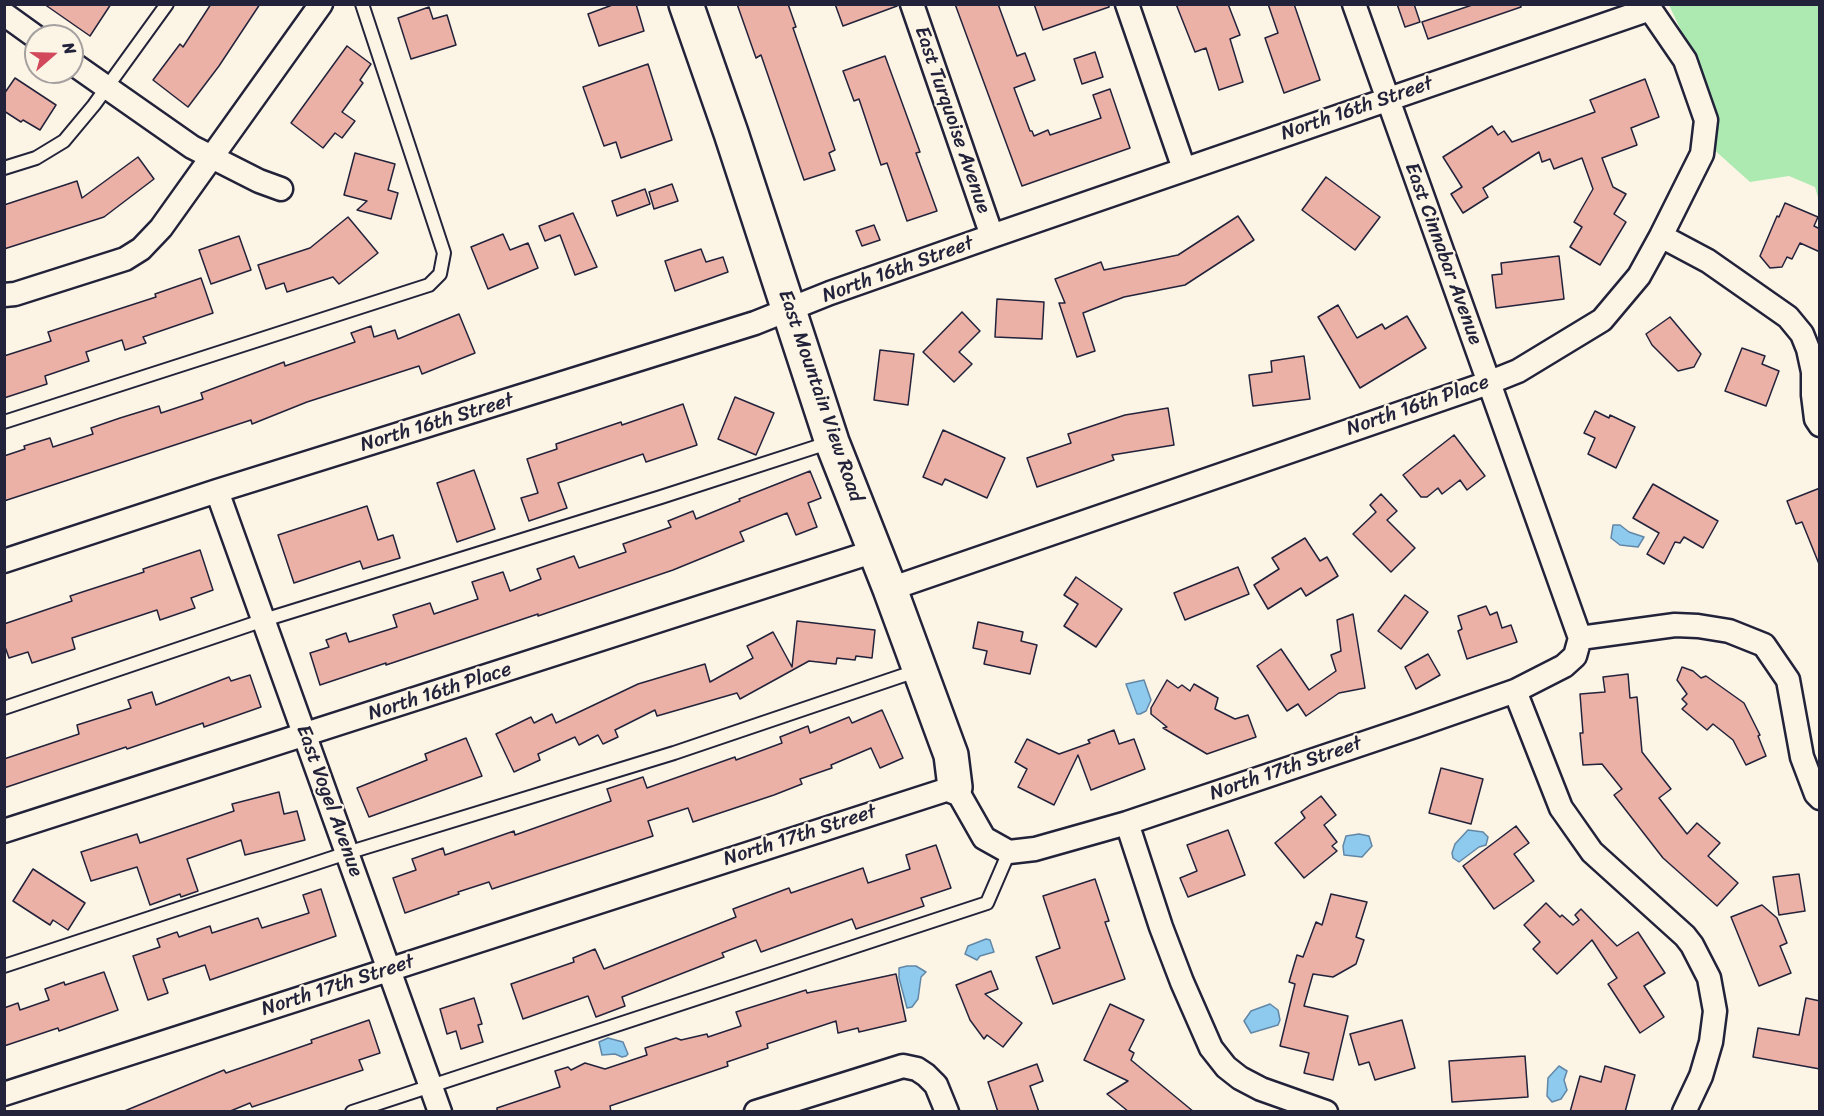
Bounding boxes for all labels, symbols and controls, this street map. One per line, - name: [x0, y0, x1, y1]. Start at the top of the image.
- street label: East Turquoise Avenue: [909, 23, 995, 217]
- north arrow: [24, 24, 84, 84]
- text: N: [54, 38, 85, 59]
- street label: North 16th Street: [1278, 72, 1436, 146]
- street label: East Cinnabar Avenue: [1399, 160, 1487, 348]
- street label: North 16th Street: [819, 232, 977, 308]
- street label: East Mountain View Road: [772, 287, 868, 505]
- street label: North 16th Place: [1344, 370, 1492, 442]
- street label: North 16th Street: [357, 388, 517, 458]
- street label: North 16th Place: [365, 658, 515, 726]
- street label: East Vogel Avenue: [290, 722, 368, 880]
- street label: North 17th Street: [1207, 732, 1365, 806]
- street label: North 17th Street: [721, 800, 879, 872]
- street label: North 17th Street: [259, 950, 417, 1022]

